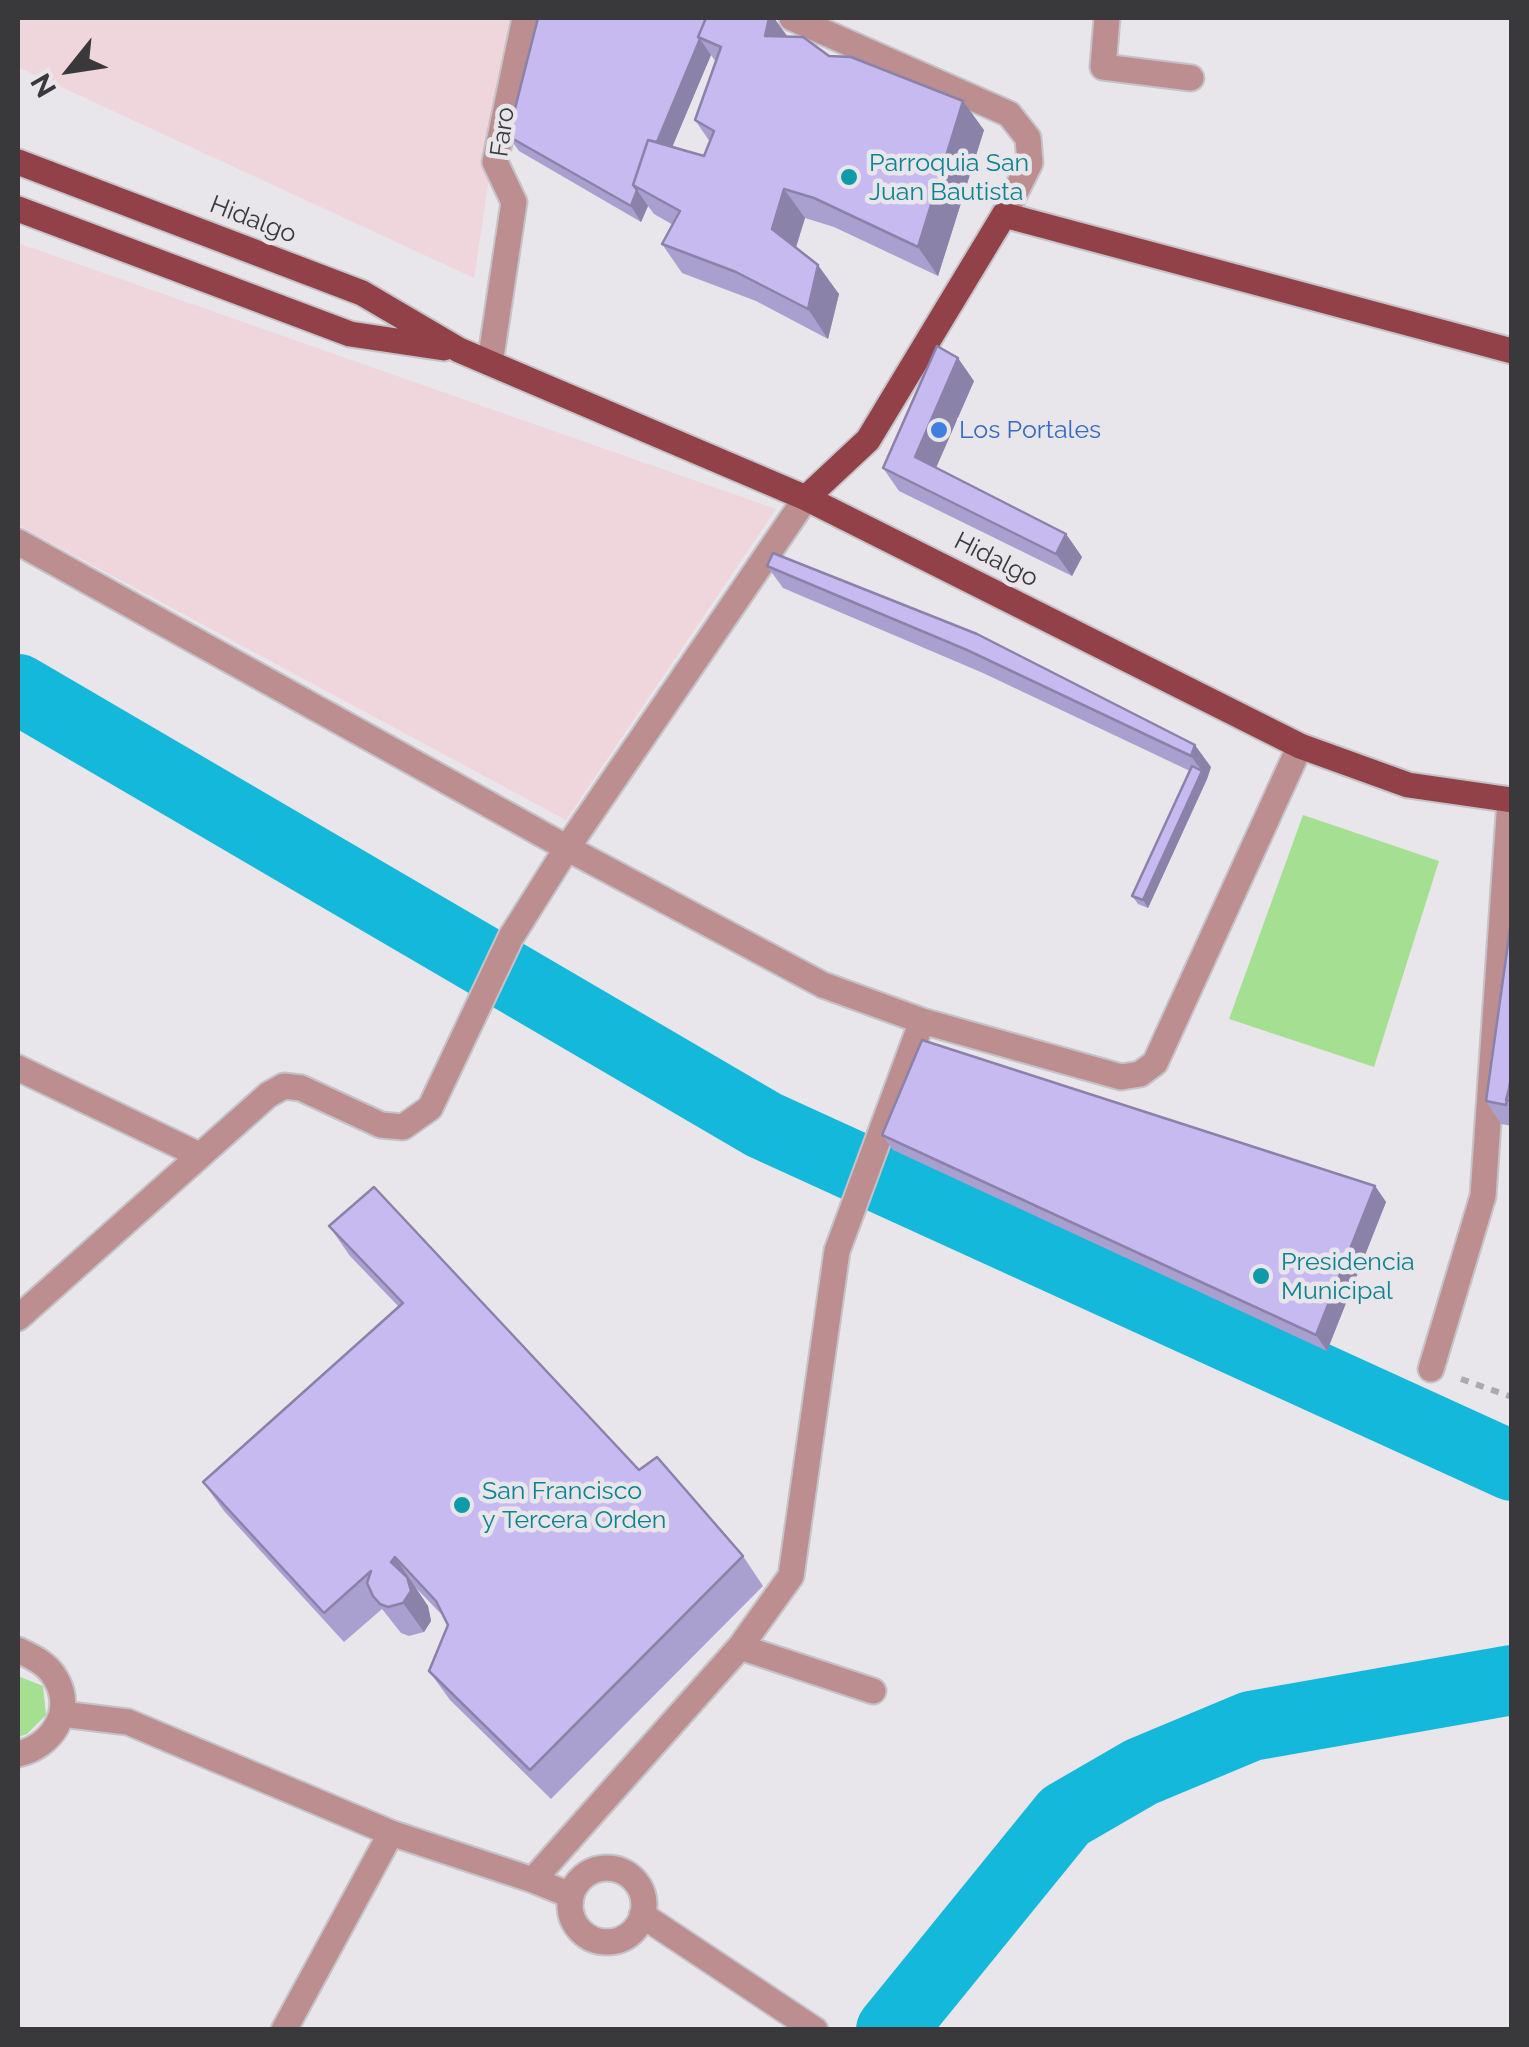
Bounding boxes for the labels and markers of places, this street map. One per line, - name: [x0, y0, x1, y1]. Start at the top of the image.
- place label: Parroquia San Juan Bautista: [869, 148, 1029, 207]
- marker: Parroquia San Juan Bautista: [838, 166, 860, 188]
- place label: Los Portales: [959, 415, 1101, 445]
- marker: Los Portales: [928, 419, 950, 441]
- place label: Presidencia Municipal: [1281, 1247, 1415, 1306]
- marker: Presidencia Municipal: [1250, 1265, 1272, 1287]
- place label: San Francisco y Tercera Orden: [482, 1476, 666, 1535]
- marker: San Francisco y Tercera Orden: [451, 1494, 473, 1516]

